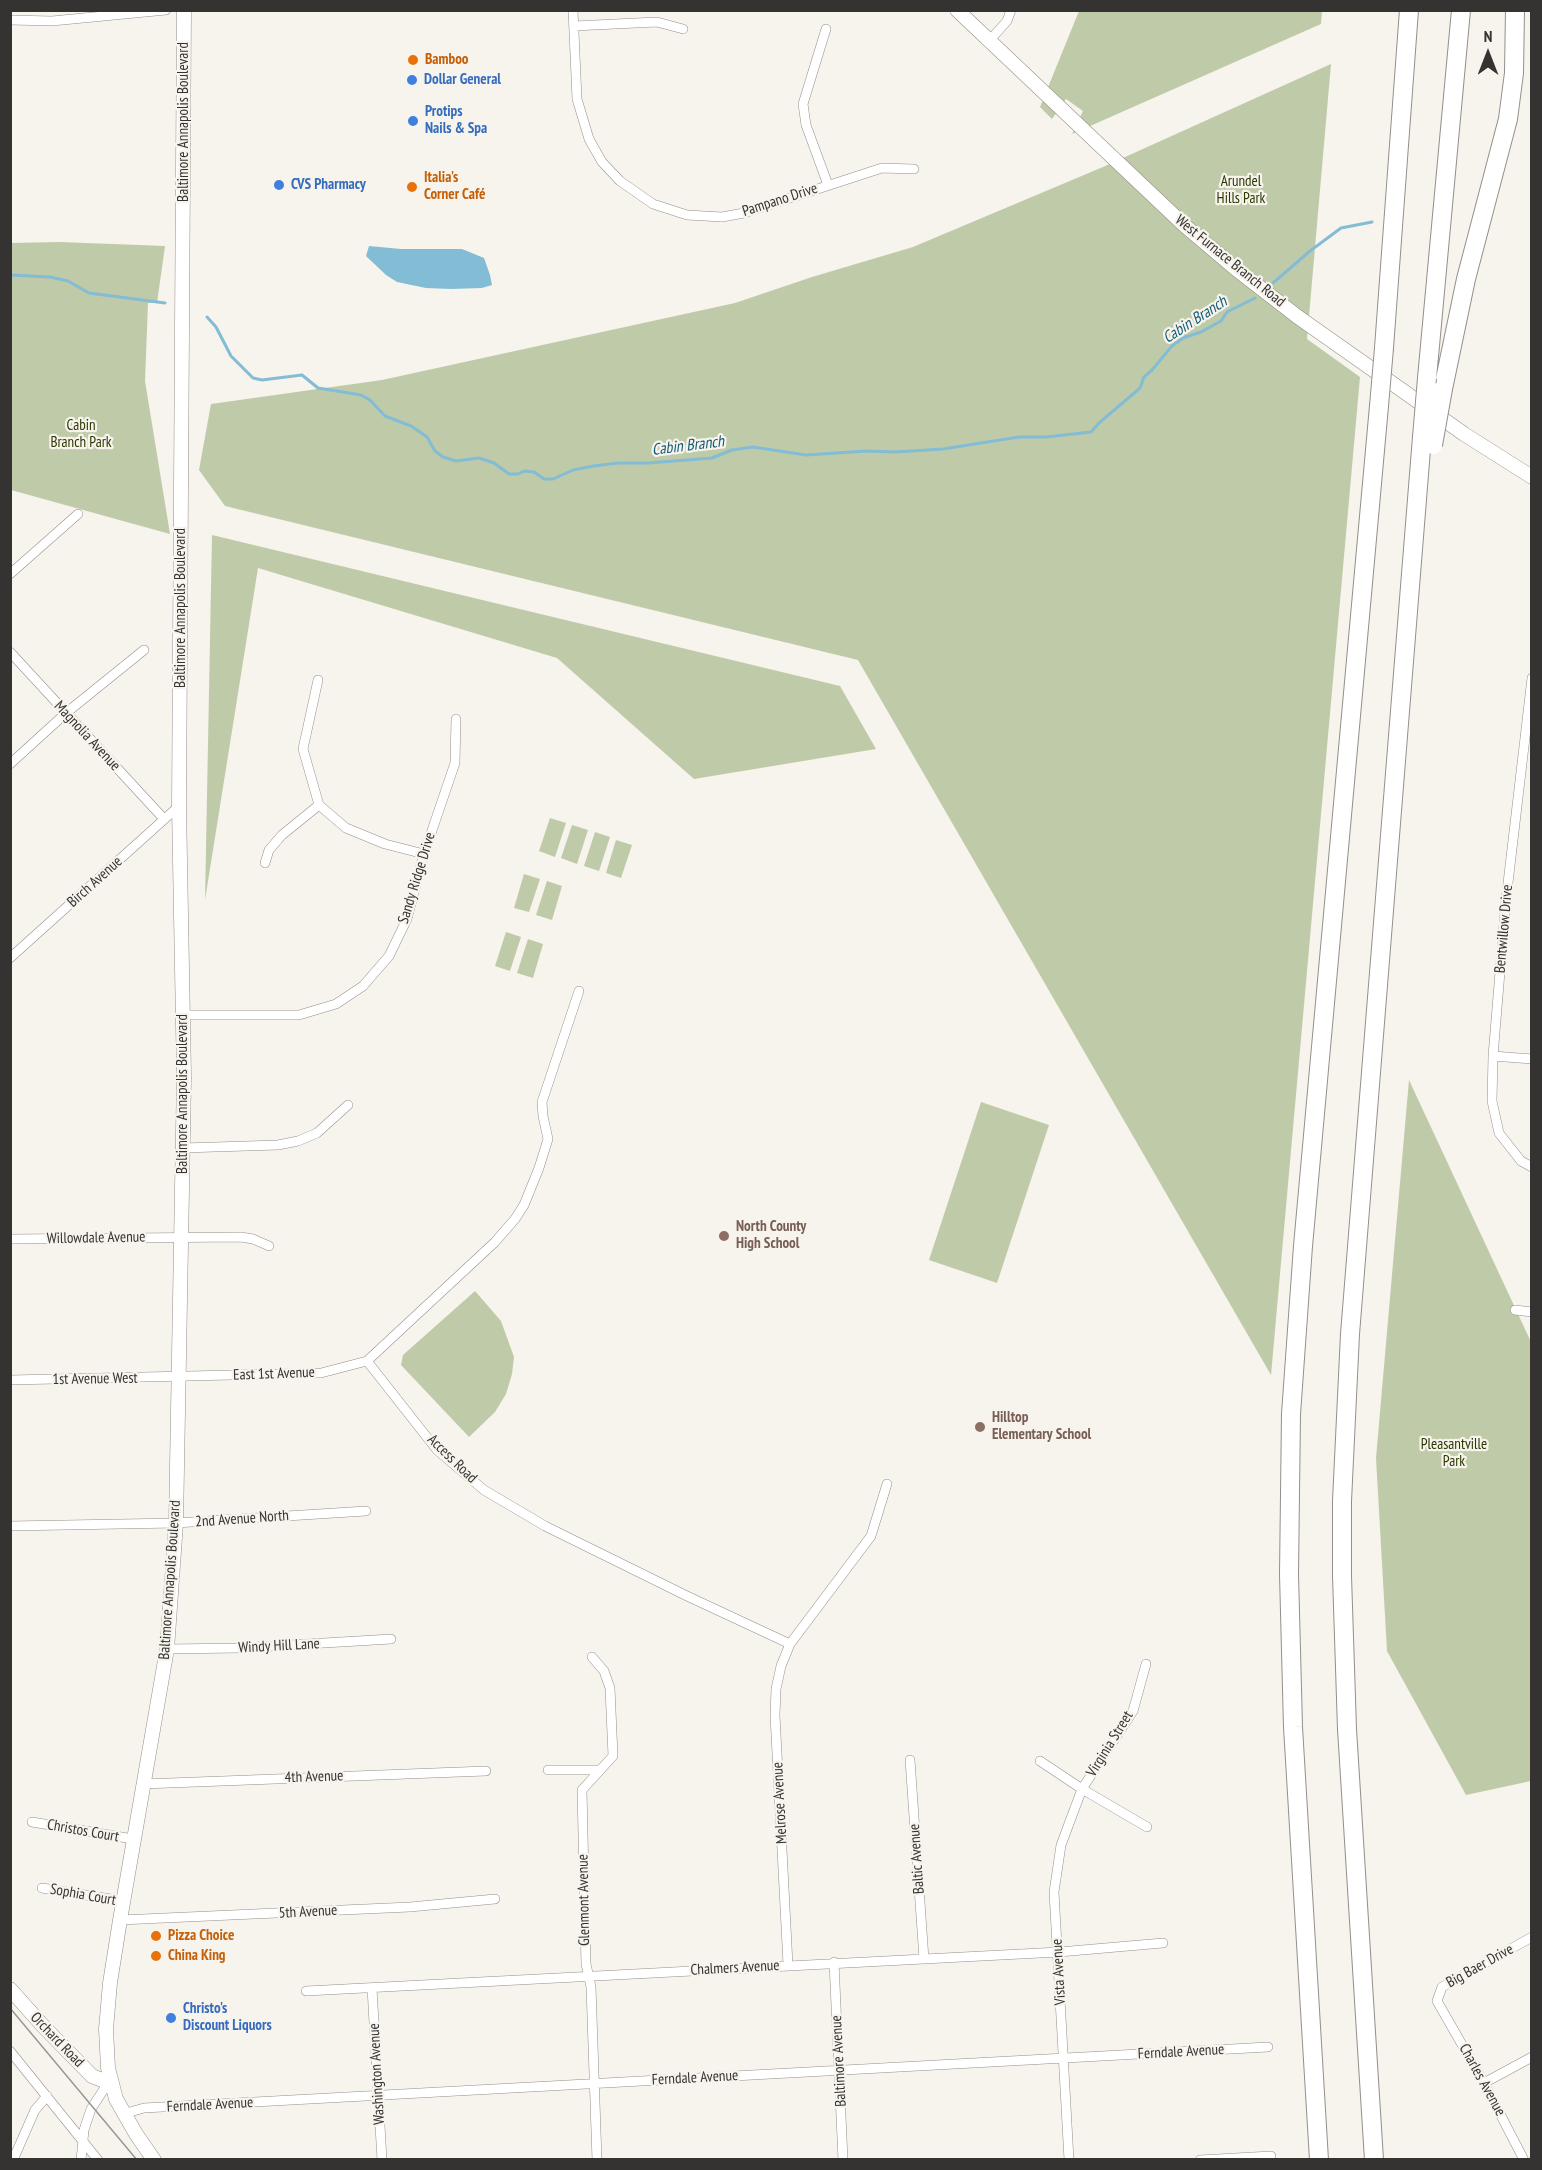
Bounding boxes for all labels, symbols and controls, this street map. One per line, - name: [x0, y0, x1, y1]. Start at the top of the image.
- north arrow: [1458, 24, 1518, 84]
- text: N: [1484, 26, 1492, 46]
- street label: Baltimore Annapolis Boulevard: [175, 42, 193, 202]
- place label: Bamboo: [425, 51, 468, 69]
- marker: Bamboo: [406, 53, 420, 67]
- place label: Dollar General: [424, 71, 501, 89]
- marker: Dollar General: [405, 73, 419, 87]
- place label: Protips Nails & Spa: [425, 103, 487, 138]
- marker: Protips Nails & Spa: [406, 114, 420, 128]
- place label: Italia's Corner Café: [424, 169, 485, 204]
- park label: Arundel Hills Park: [1217, 173, 1265, 208]
- place label: CVS Pharmacy: [291, 176, 366, 194]
- marker: CVS Pharmacy: [272, 178, 286, 192]
- street label: Pampano Drive: [740, 179, 820, 221]
- marker: Italia's Corner Café: [405, 180, 419, 194]
- street label: West Furnace Branch Road: [1171, 211, 1289, 311]
- water label: Cabin Branch: [1159, 292, 1231, 348]
- park label: Cabin Branch Park: [50, 417, 112, 452]
- water label: Cabin Branch: [651, 432, 725, 460]
- street label: Baltimore Annapolis Boulevard: [172, 528, 190, 688]
- street label: Magnolia Avenue: [50, 697, 124, 775]
- street label: Sandy Ridge Drive: [395, 830, 439, 926]
- street label: Birch Avenue: [64, 853, 126, 911]
- street label: Bentwillow Drive: [1491, 884, 1517, 974]
- street label: Baltimore Annapolis Boulevard: [174, 1014, 192, 1174]
- place label: North County High School: [736, 1218, 806, 1253]
- street label: Willowdale Avenue: [46, 1228, 146, 1248]
- marker: North County High School: [717, 1229, 731, 1243]
- street label: East 1st Avenue: [233, 1364, 315, 1384]
- street label: 1st Avenue West: [52, 1369, 138, 1389]
- place label: Hilltop Elementary School: [992, 1409, 1091, 1444]
- marker: Hilltop Elementary School: [973, 1420, 987, 1434]
- street label: Access Road: [423, 1431, 481, 1487]
- park label: Pleasantville Park: [1421, 1436, 1487, 1471]
- street label: Baltimore Annapolis Boulevard: [155, 1500, 185, 1660]
- street label: 2nd Avenue North: [195, 1507, 289, 1531]
- street label: Windy Hill Lane: [238, 1635, 320, 1657]
- street label: Virginia Street: [1083, 1708, 1137, 1780]
- street label: Melrose Avenue: [769, 1761, 791, 1845]
- street label: 4th Avenue: [284, 1767, 344, 1787]
- street label: Christos Court: [46, 1816, 120, 1846]
- street label: Baltic Avenue: [906, 1823, 928, 1895]
- street label: Glenmont Avenue: [574, 1854, 594, 1946]
- street label: Sophia Court: [49, 1880, 117, 1910]
- street label: 5th Avenue: [278, 1901, 338, 1923]
- place label: Pizza Choice: [168, 1927, 234, 1945]
- marker: Pizza Choice: [149, 1929, 163, 1943]
- street label: Vista Avenue: [1048, 1938, 1070, 2006]
- street label: Big Baer Drive: [1443, 1940, 1517, 1992]
- place label: China King: [168, 1947, 226, 1965]
- marker: China King: [149, 1949, 163, 1963]
- street label: Chalmers Avenue: [690, 1957, 780, 1979]
- place label: Christo's Discount Liquors: [183, 2000, 272, 2035]
- street label: Orchard Road: [26, 2009, 88, 2071]
- marker: Christo's Discount Liquors: [164, 2011, 178, 2025]
- street label: Baltimore Avenue: [828, 2015, 850, 2107]
- street label: Washington Avenue: [365, 2023, 389, 2125]
- street label: Ferndale Avenue: [1137, 2041, 1225, 2063]
- street label: Charles Avenue: [1455, 2041, 1509, 2119]
- street label: Ferndale Avenue: [651, 2067, 739, 2089]
- street label: Ferndale Avenue: [166, 2094, 254, 2116]

